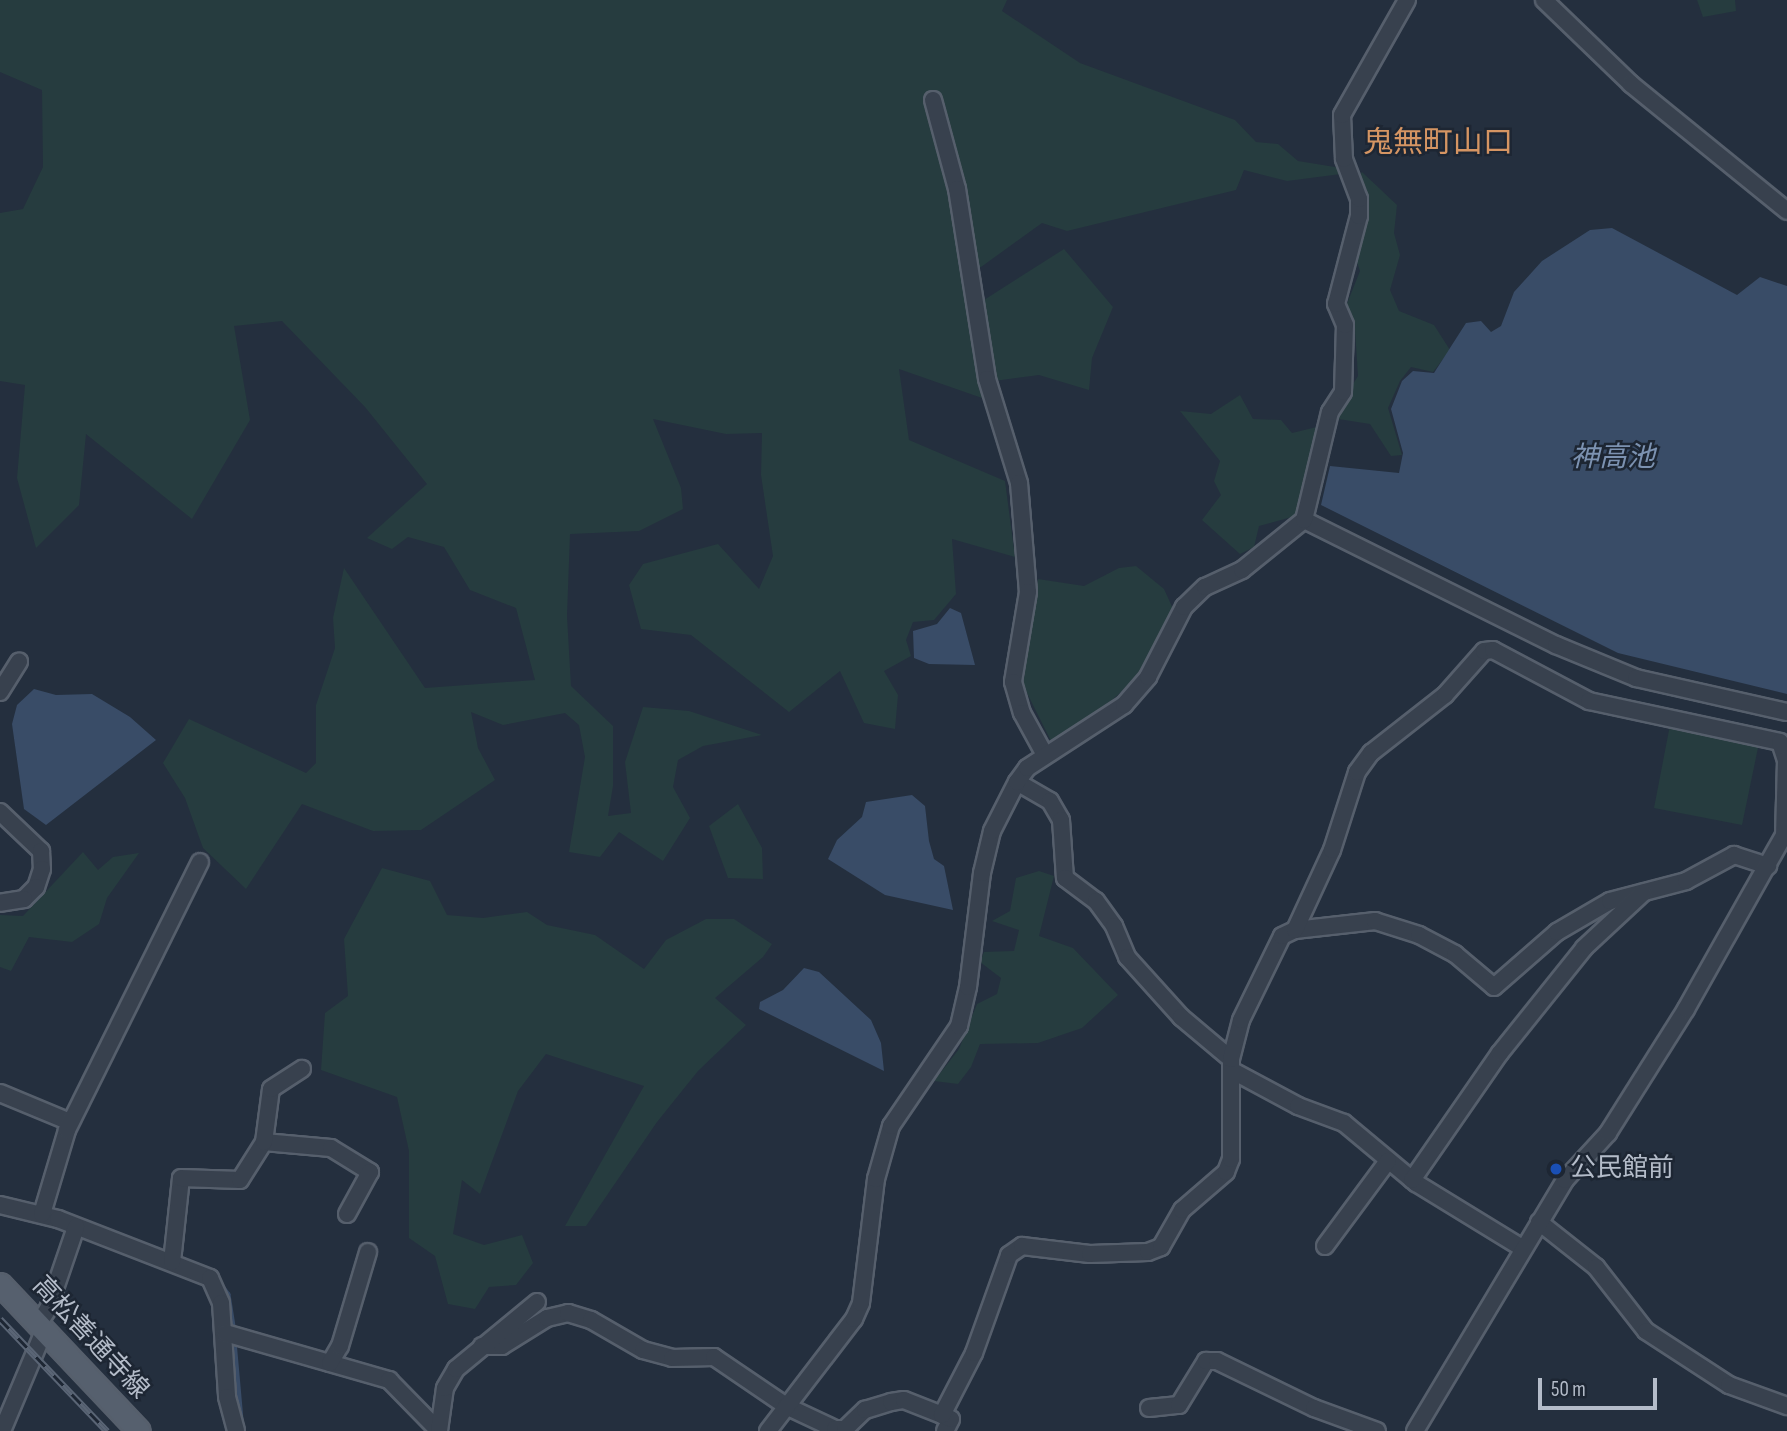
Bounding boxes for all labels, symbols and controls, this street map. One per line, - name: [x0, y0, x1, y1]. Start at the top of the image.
- district label: 鬼無町山口: [1363, 125, 1513, 161]
- water label: 神高池: [1571, 441, 1655, 475]
- place label: 公民館前: [1570, 1153, 1674, 1185]
- marker: 公民館前: [1548, 1161, 1564, 1177]
- street label: 高松善通寺線: [25, 1270, 155, 1406]
- scale bar: [1542, 1364, 1661, 1408]
- text: 50 m: [1551, 1377, 1586, 1402]

